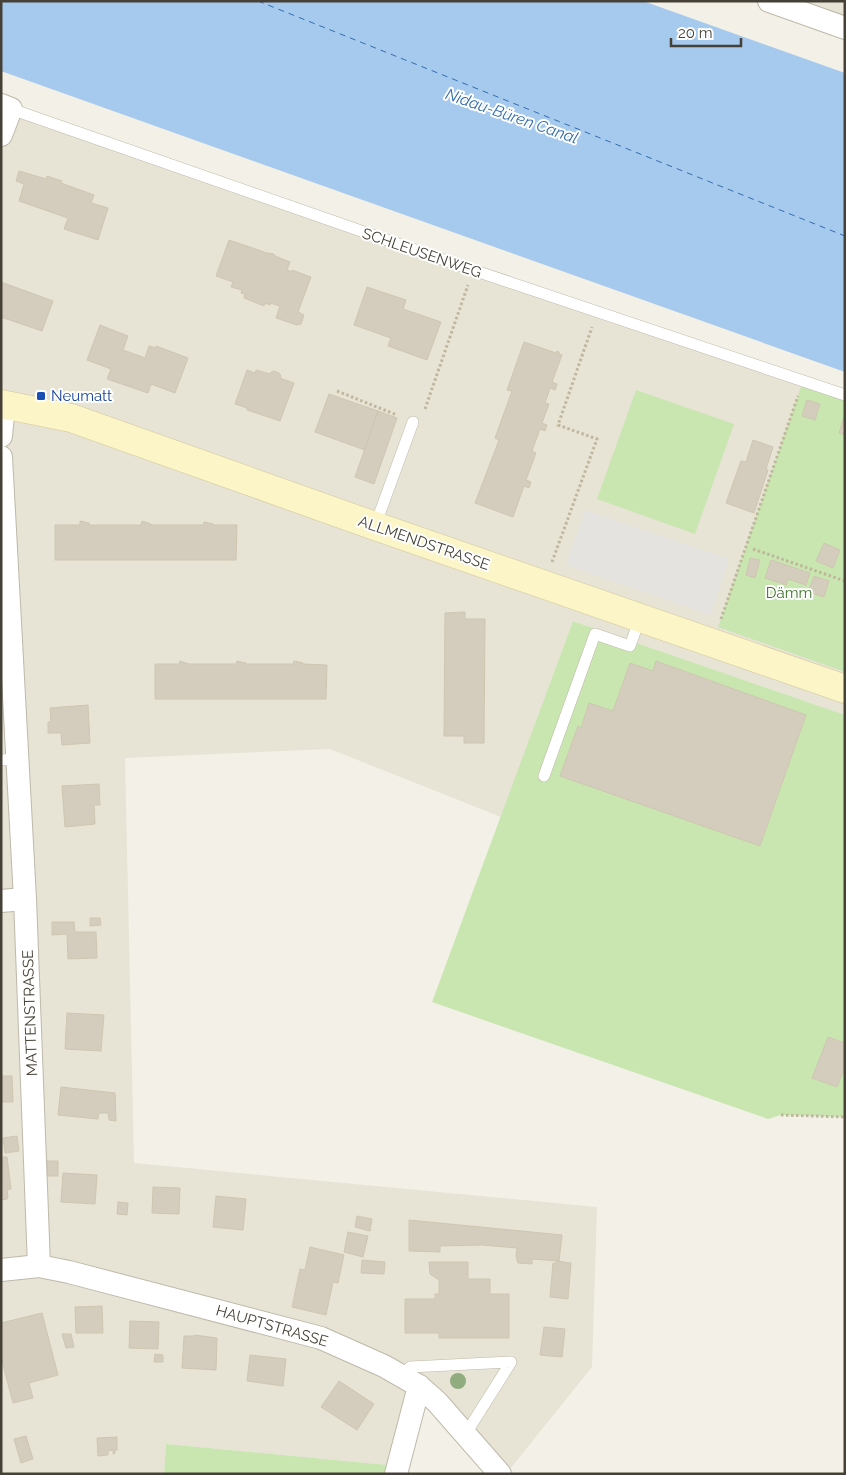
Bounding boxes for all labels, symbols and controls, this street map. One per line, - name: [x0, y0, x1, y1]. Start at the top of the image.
- scale bar: [671, 15, 741, 47]
- text: 20 m: [678, 24, 713, 42]
- water label: Nidau-Büren Canal: [443, 84, 581, 148]
- street label: SCHLEUSENWEG: [360, 224, 484, 282]
- place label: Neumatt: [51, 387, 112, 405]
- marker: Neumatt: [35, 390, 47, 402]
- street label: ALLMENDSTRASSE: [356, 512, 492, 574]
- park label: Dämm: [766, 584, 812, 602]
- street label: MATTENSTRASSE: [19, 949, 41, 1077]
- street label: HAUPTSTRASSE: [214, 1301, 330, 1351]

